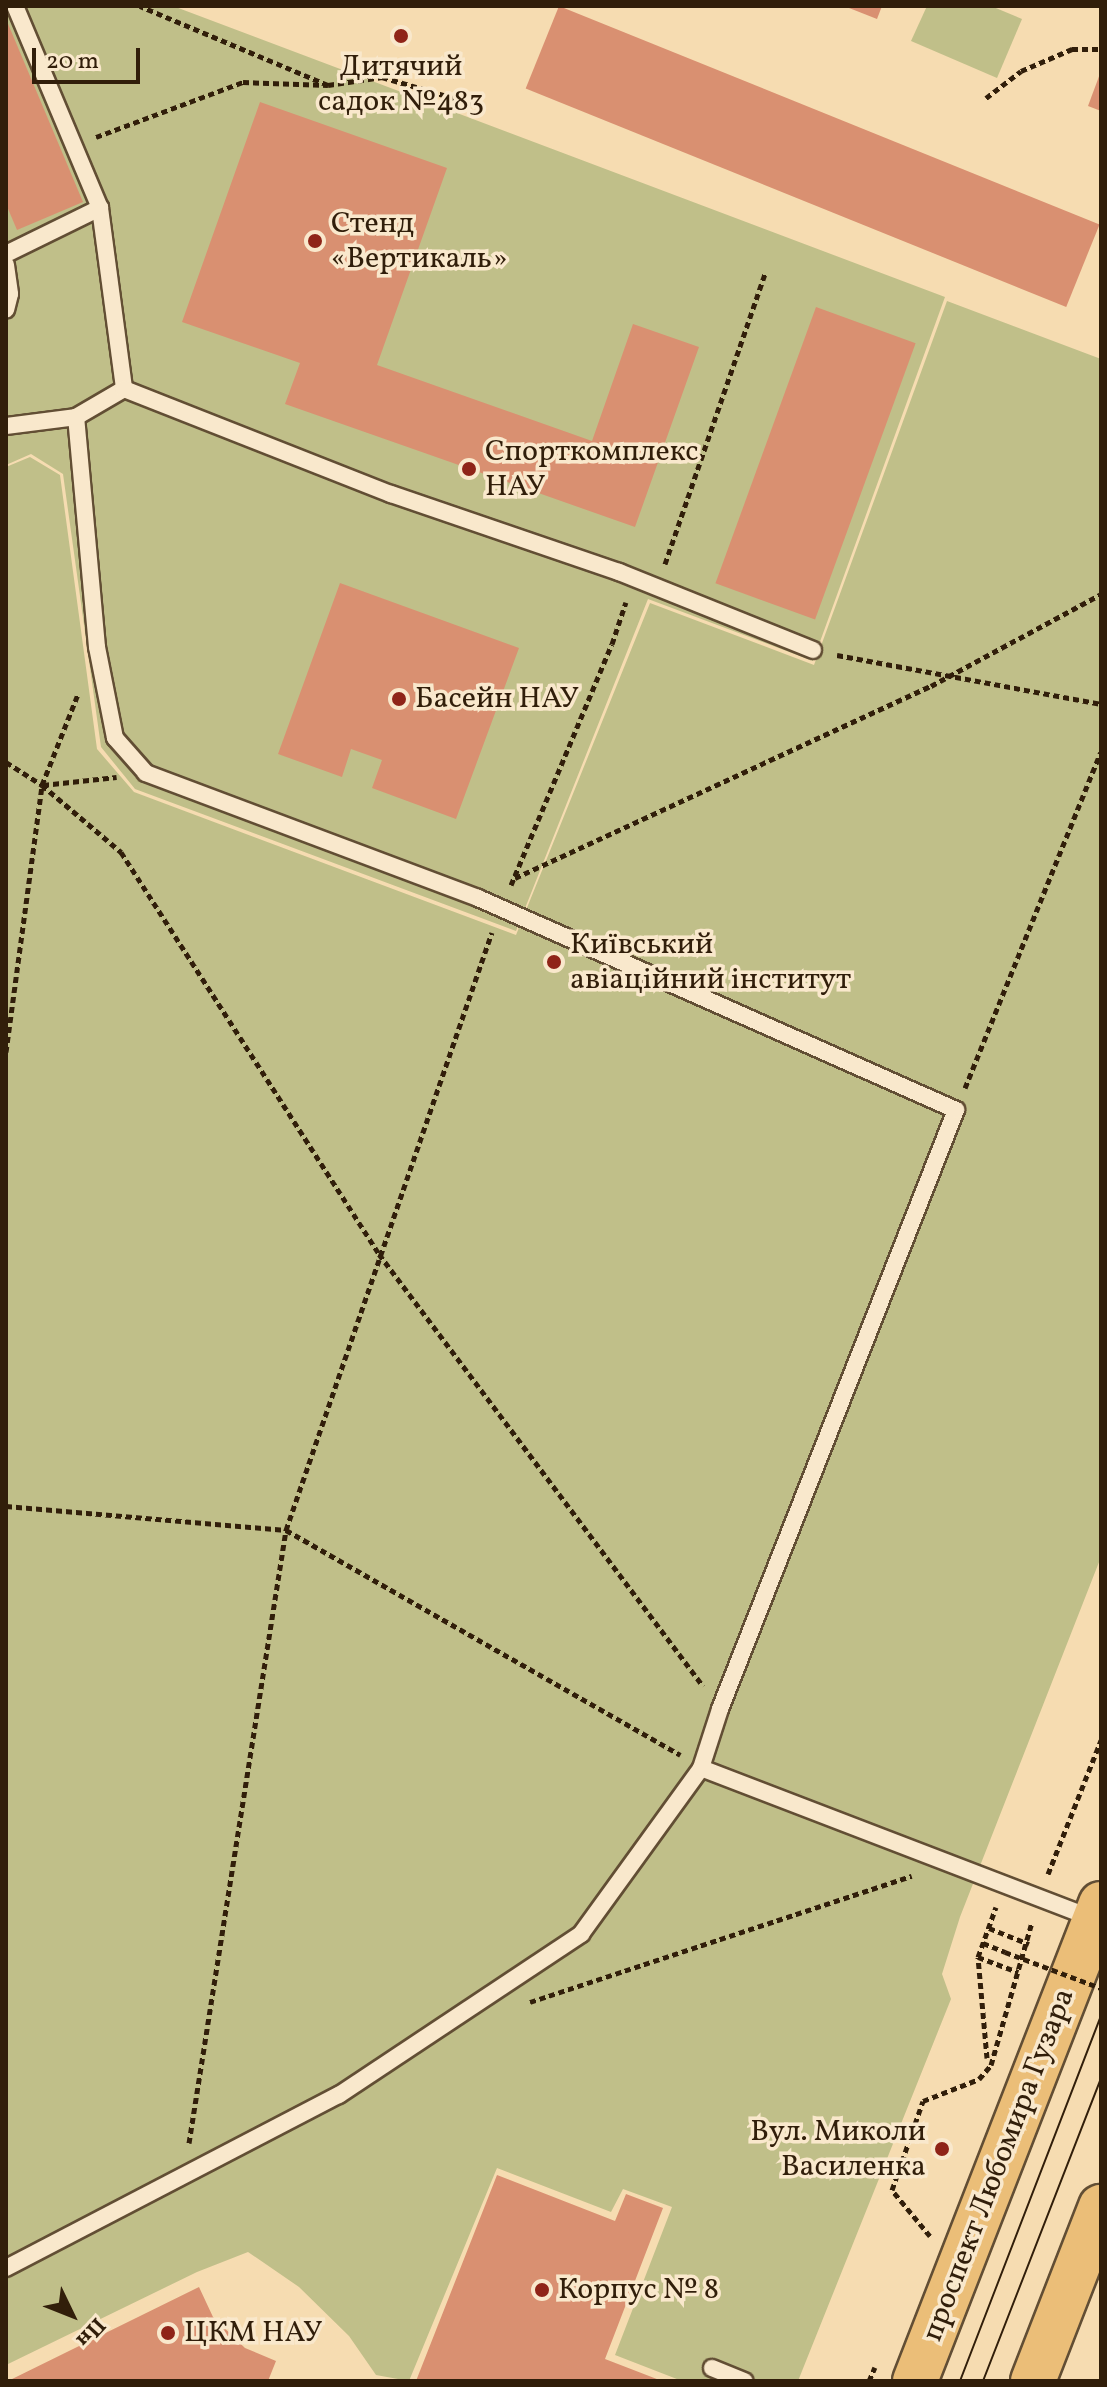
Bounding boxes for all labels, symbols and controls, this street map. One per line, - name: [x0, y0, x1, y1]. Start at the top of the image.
- marker: Дитячий садок №483: [392, 27, 410, 45]
- scale bar: [36, 32, 144, 82]
- text: 20 m: [46, 45, 99, 79]
- place label: Дитячий садок №483: [318, 49, 484, 120]
- place label: Стенд «Вертикаль»: [331, 206, 508, 276]
- marker: Стенд «Вертикаль»: [306, 232, 324, 250]
- place label: Спорткомплекс НАУ: [485, 434, 699, 504]
- marker: Спорткомплекс НАУ: [460, 460, 478, 478]
- place label: Басейн НАУ: [415, 681, 579, 717]
- marker: Басейн НАУ: [390, 690, 408, 708]
- place label: Київський авіаційний інститут: [570, 927, 851, 998]
- marker: Київський авіаційний інститут: [545, 953, 563, 971]
- street label: проспект Любомира Гузара: [915, 1984, 1083, 2346]
- place label: Вул. Миколи Василенка: [750, 2114, 926, 2184]
- marker: Вул. Миколи Василенка: [933, 2140, 951, 2158]
- place label: Корпус № 8: [558, 2272, 719, 2308]
- north arrow: [32, 2275, 112, 2355]
- marker: Корпус № 8: [533, 2281, 551, 2299]
- text: Пн: [68, 2310, 112, 2354]
- place label: ЦКМ НАУ: [184, 2315, 322, 2351]
- marker: ЦКМ НАУ: [159, 2324, 177, 2342]

